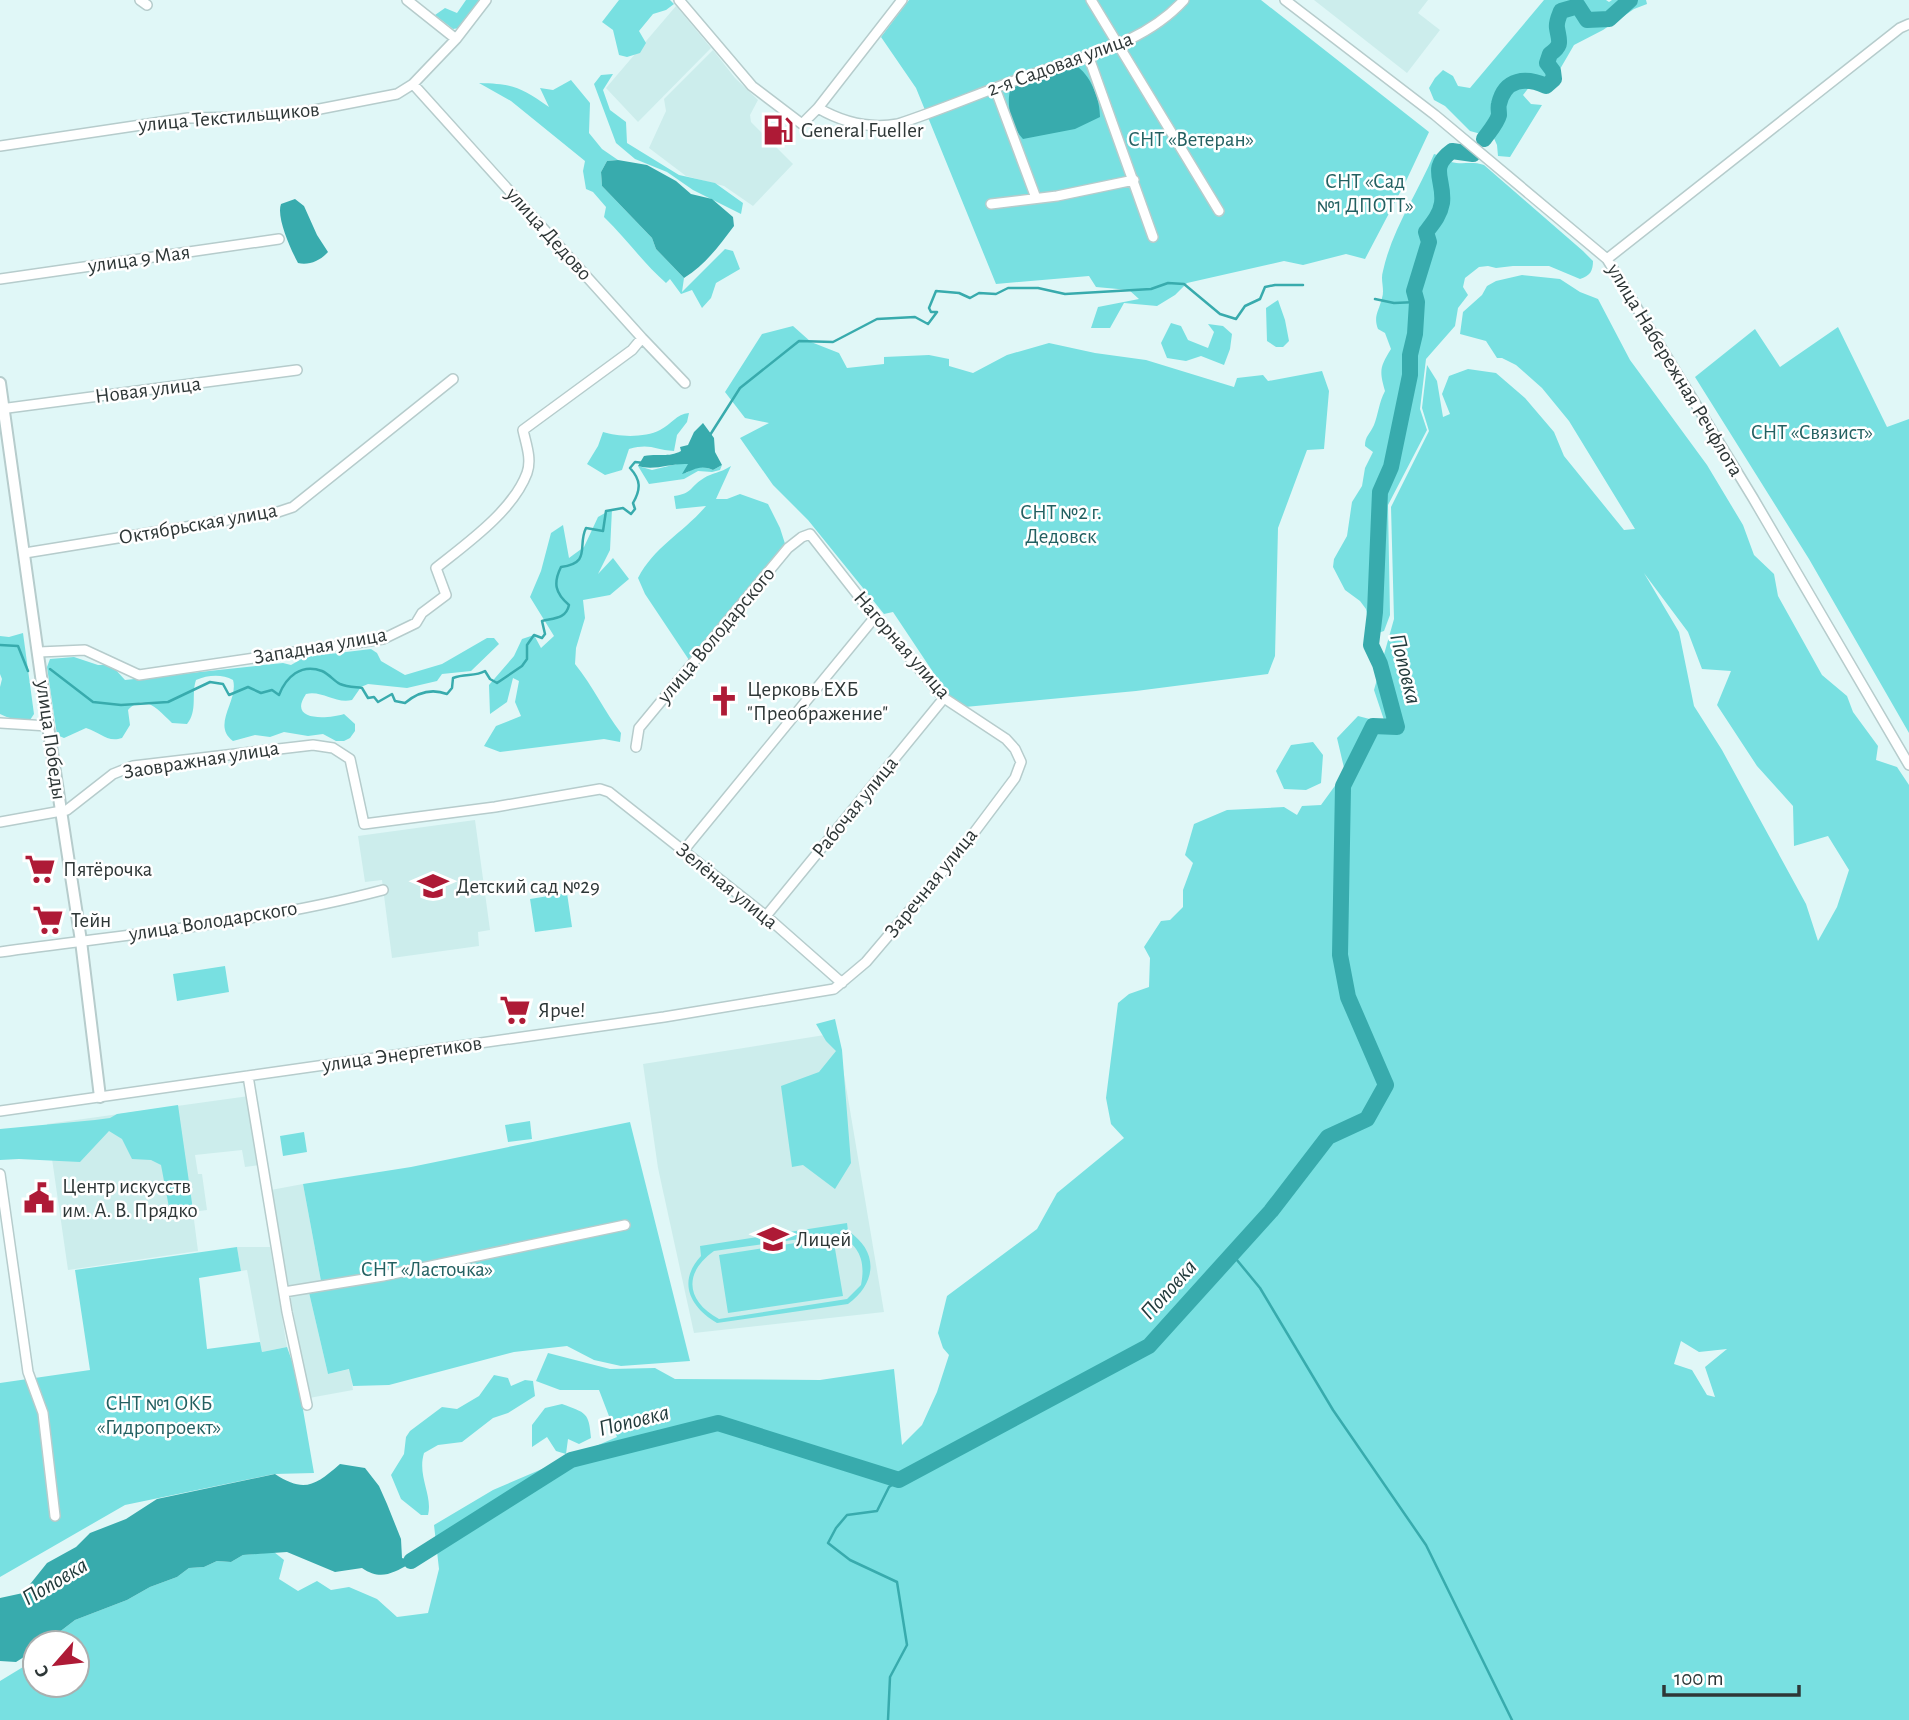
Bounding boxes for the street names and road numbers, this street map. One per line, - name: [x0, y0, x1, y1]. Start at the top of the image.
- street label: 2-я Садовая улица: [984, 28, 1136, 100]
- street label: улица Текстильщиков: [137, 99, 320, 135]
- street label: улица Дедово: [501, 183, 596, 285]
- street label: улица 9 Мая: [86, 241, 191, 277]
- street label: улица Набережная Речфлота: [1603, 259, 1747, 480]
- street label: Новая улица: [94, 373, 203, 407]
- street label: Октябрьская улица: [117, 500, 279, 548]
- street label: улица Володарского: [653, 563, 779, 708]
- street label: Нагорная улица: [850, 587, 955, 703]
- street label: Западная улица: [252, 624, 389, 668]
- street label: улица Победы: [32, 678, 70, 801]
- street label: Заовражная улица: [121, 737, 281, 783]
- street label: Рабочая улица: [808, 752, 902, 861]
- street label: Заречная улица: [881, 824, 982, 942]
- street label: Зелёная улица: [672, 839, 782, 933]
- street label: улица Володарского: [126, 897, 299, 945]
- street label: улица Энергетиков: [320, 1032, 483, 1076]

